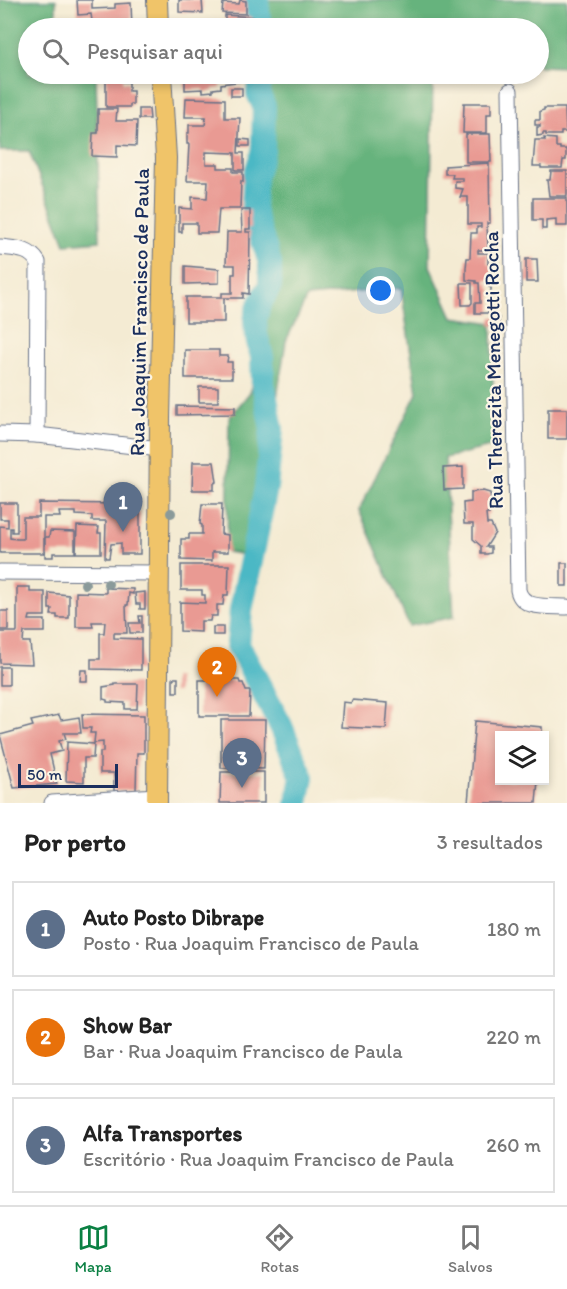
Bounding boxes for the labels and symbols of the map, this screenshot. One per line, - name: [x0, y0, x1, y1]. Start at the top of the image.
- street label: Rua Joaquim Francisco de Paula: [124, 168, 154, 456]
- street label: Rua Therezita Menegotti Rocha: [478, 231, 508, 509]
- your location: [366, 276, 395, 305]
- pin: 1: [104, 482, 142, 532]
- pin: 2: [198, 648, 236, 697]
- pin: 3: [222, 738, 262, 788]
- scale bar: [18, 761, 118, 788]

